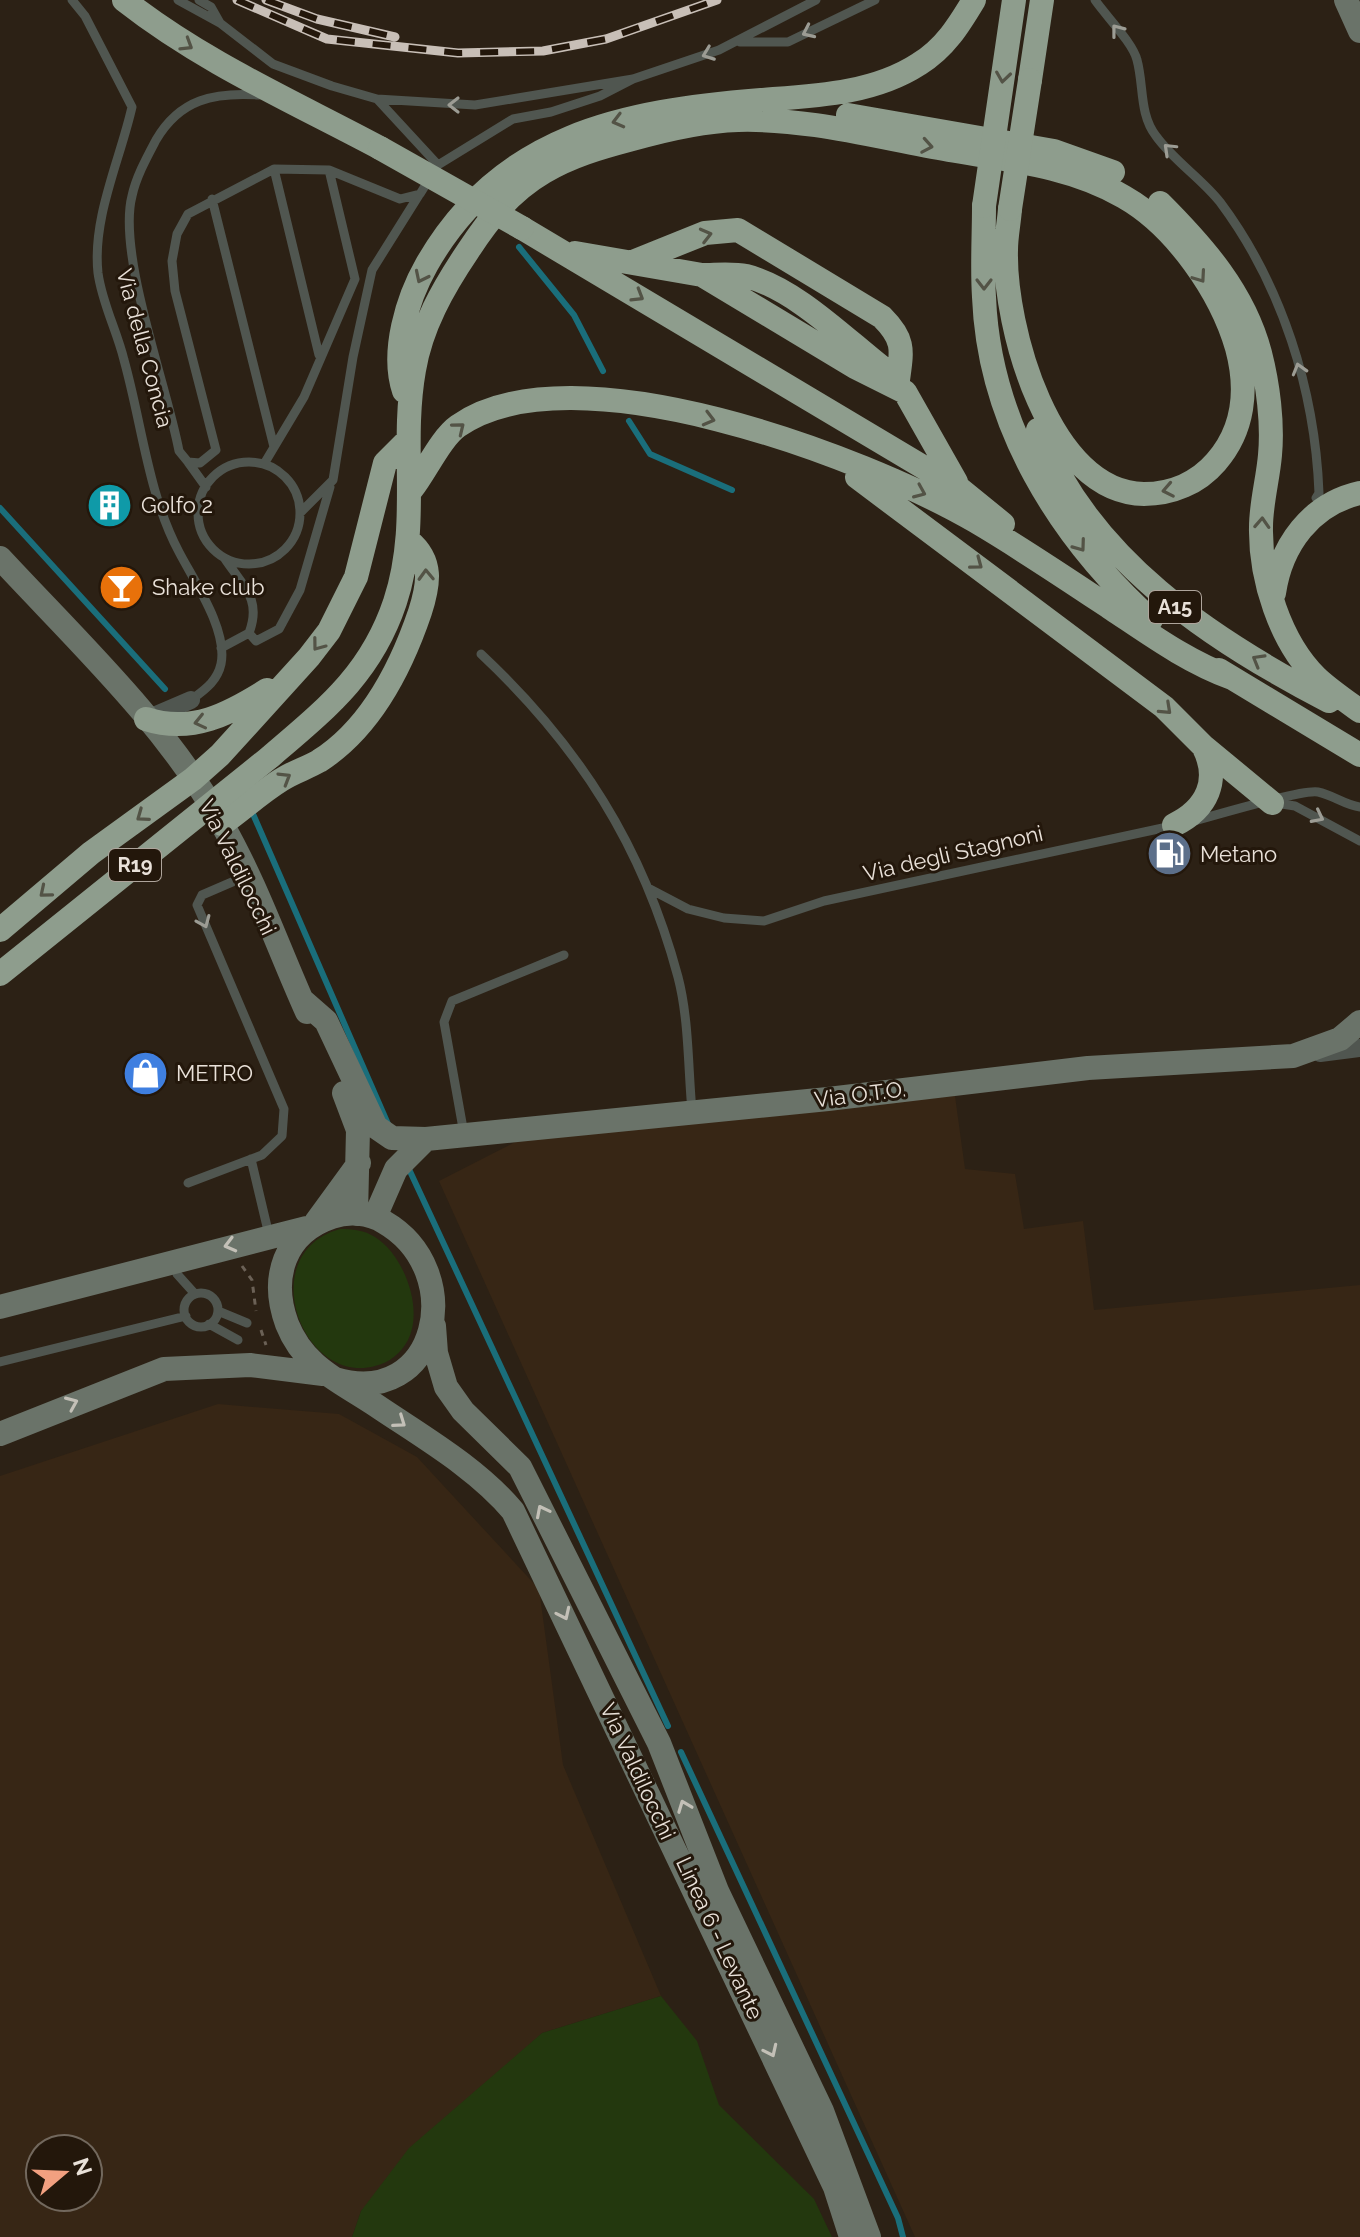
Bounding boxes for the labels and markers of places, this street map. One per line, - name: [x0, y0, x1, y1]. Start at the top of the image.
- building icon: Golfo 2: [86, 481, 134, 529]
- place label: Golfo 2: [141, 492, 213, 518]
- bar icon: Shake club: [97, 563, 145, 611]
- place label: Shake club: [152, 574, 264, 600]
- fuel station icon: Metano: [1145, 830, 1193, 878]
- place label: Metano: [1200, 841, 1277, 867]
- shop icon: METRO: [121, 1049, 169, 1097]
- place label: METRO: [176, 1060, 253, 1086]

